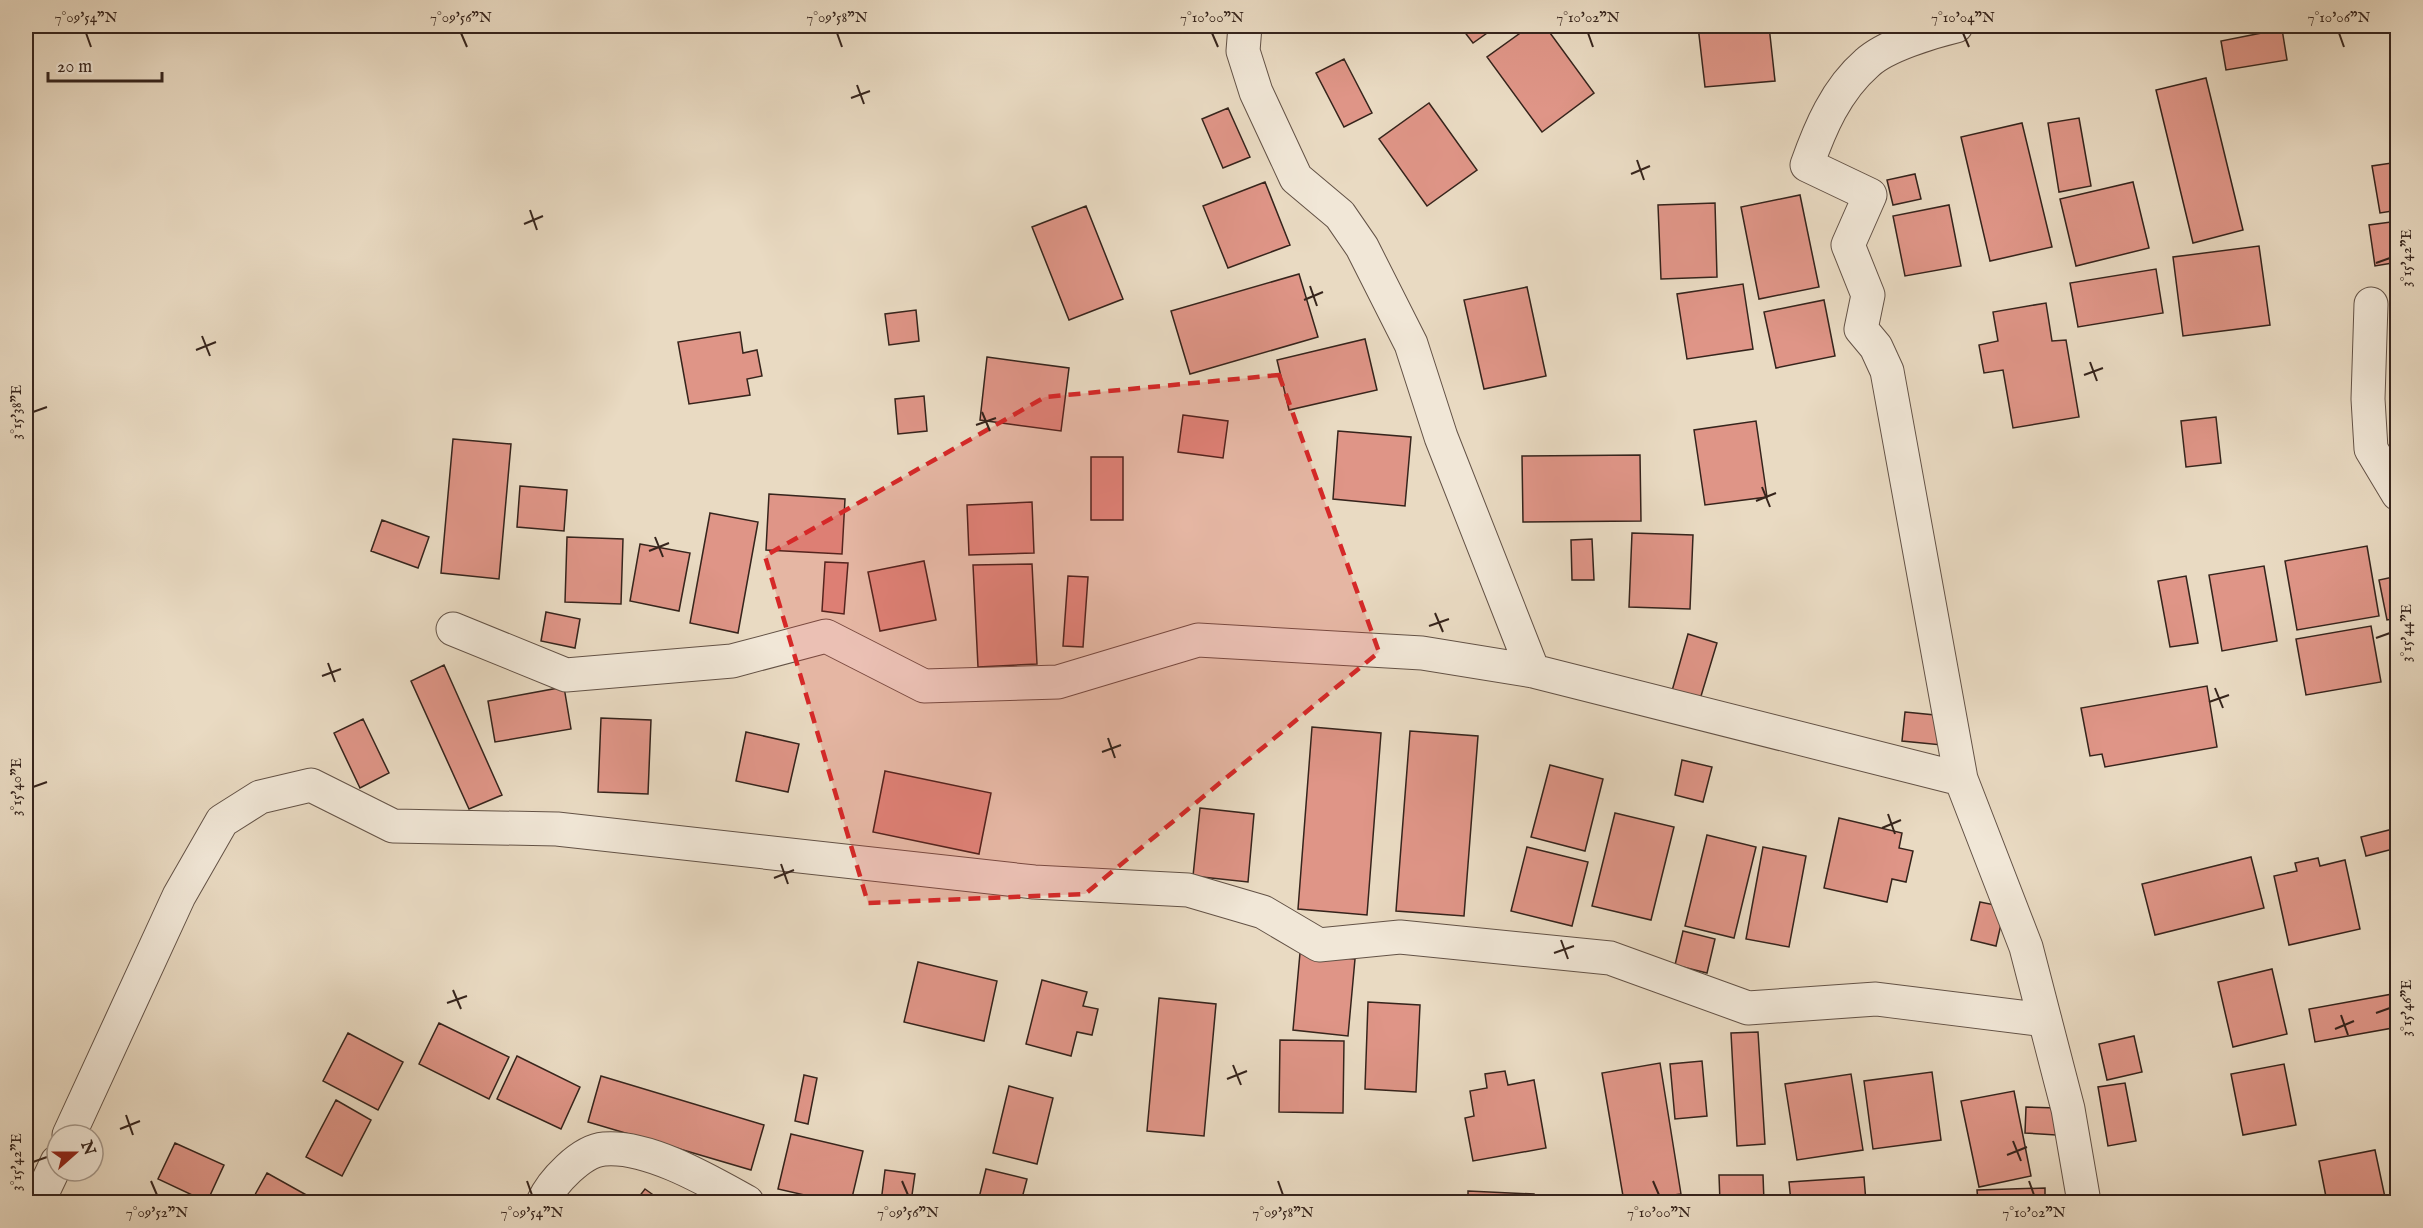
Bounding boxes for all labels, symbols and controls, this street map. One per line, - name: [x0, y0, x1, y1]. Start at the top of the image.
- text: 7°09'54"N: [55, 8, 118, 27]
- text: 7°09'56"N: [430, 8, 492, 27]
- text: 7°09'58"N: [806, 8, 868, 27]
- text: 7°10'00"N: [1180, 8, 1244, 27]
- text: 7°10'02"N: [1556, 8, 1620, 27]
- text: 7°10'04"N: [1931, 8, 1995, 27]
- text: 7°10'06"N: [2308, 8, 2370, 27]
- scale bar: [48, 45, 162, 83]
- text: 20 m: [57, 56, 92, 79]
- text: 3°15'42"E: [2397, 229, 2416, 287]
- text: 3°15'38"E: [7, 385, 26, 439]
- text: 3°15'44"E: [2397, 604, 2416, 662]
- text: 3°15'40"E: [7, 758, 26, 816]
- text: 3°15'46"E: [2397, 979, 2416, 1037]
- north arrow: [45, 1123, 105, 1183]
- text: 3°15'42"E: [7, 1133, 26, 1191]
- text: N: [75, 1137, 99, 1159]
- text: 7°09'52"N: [126, 1203, 188, 1222]
- text: 7°09'54"N: [501, 1203, 564, 1222]
- text: 7°09'56"N: [877, 1203, 939, 1222]
- text: 7°09'58"N: [1252, 1203, 1314, 1222]
- text: 7°10'00"N: [1627, 1203, 1691, 1222]
- text: 7°10'02"N: [2002, 1203, 2066, 1222]

